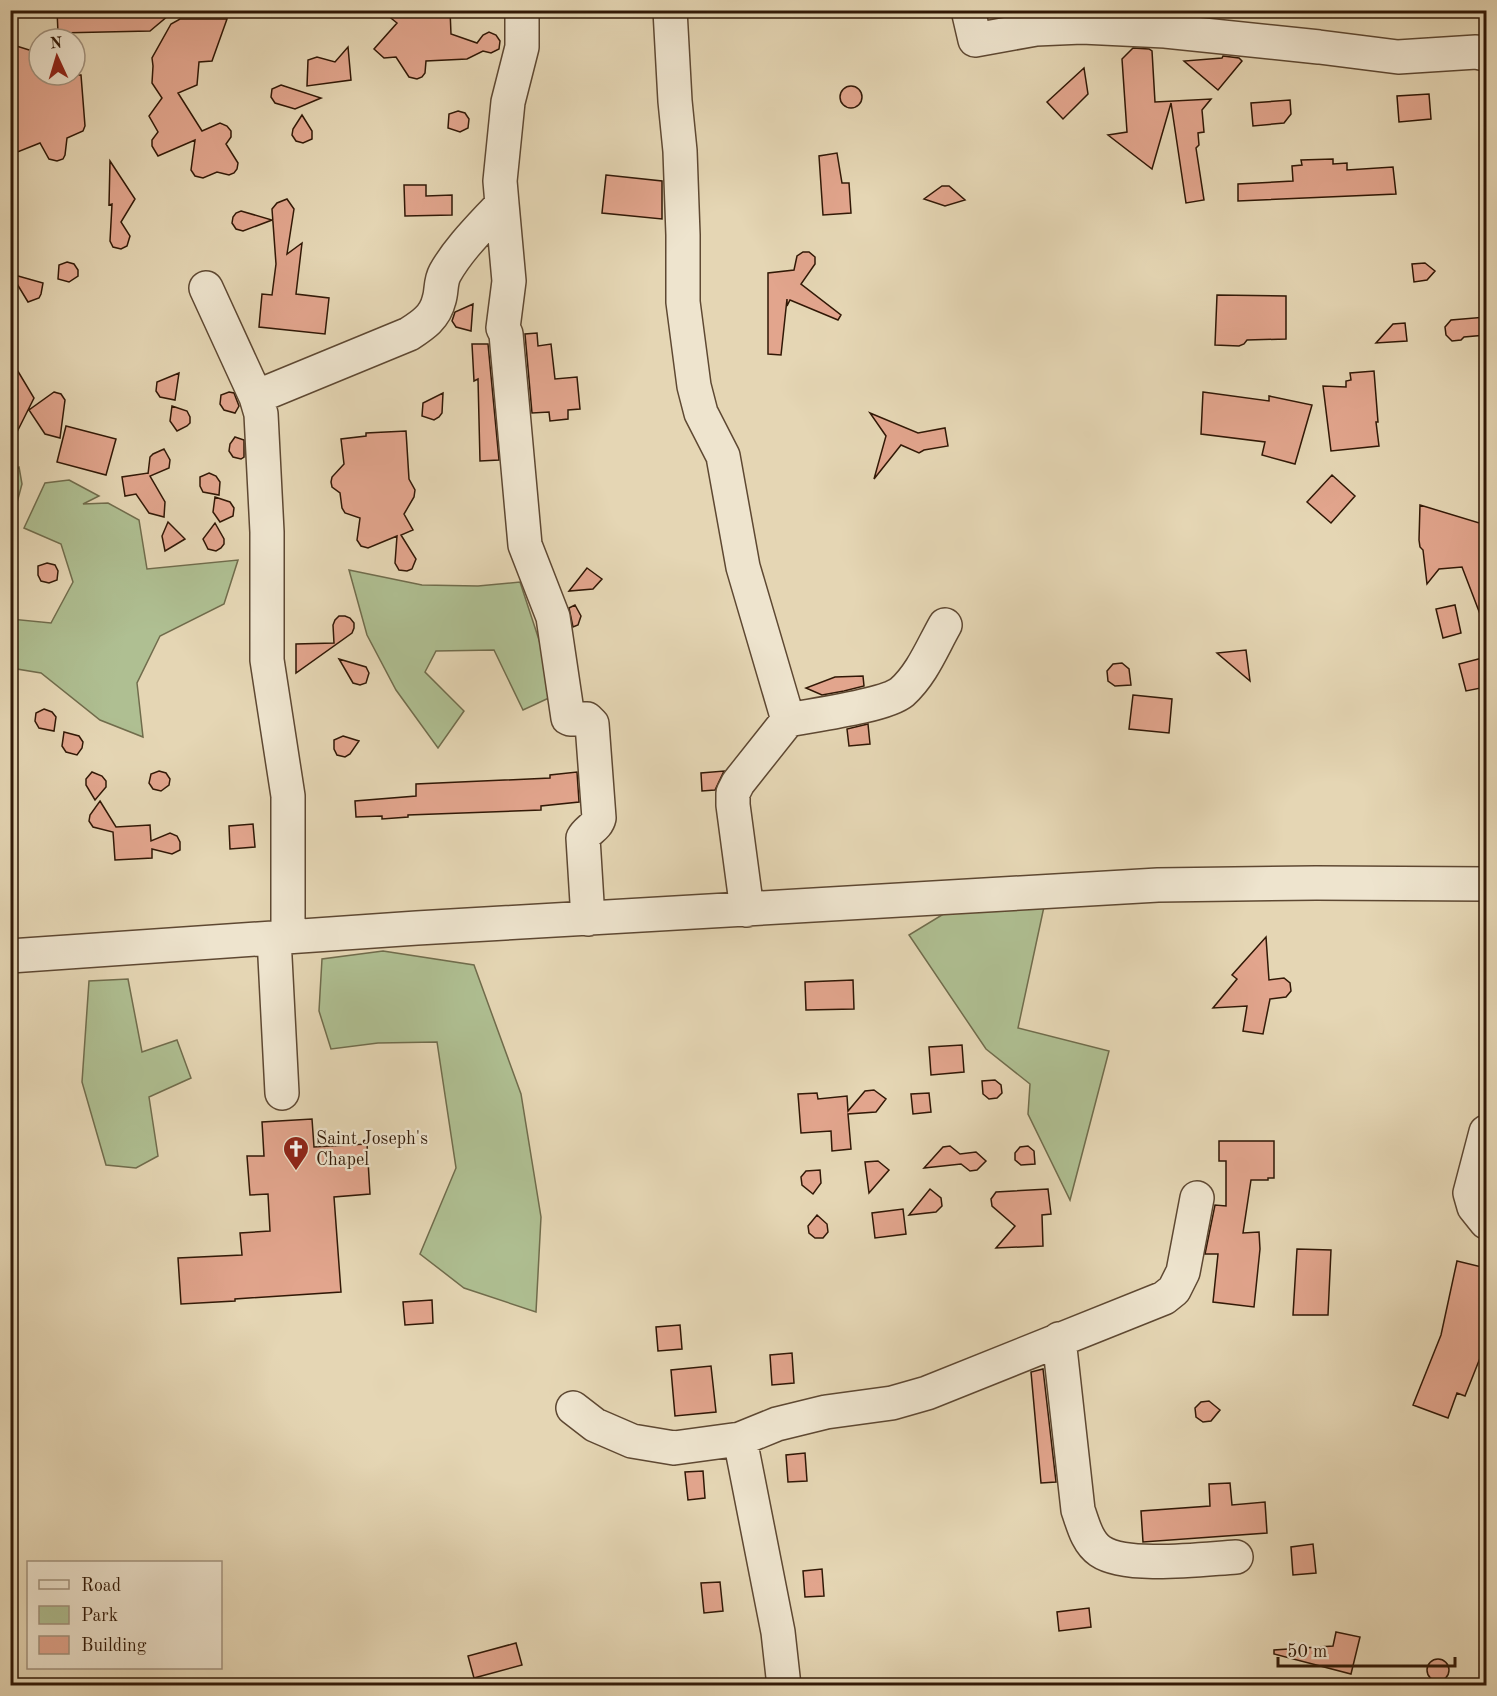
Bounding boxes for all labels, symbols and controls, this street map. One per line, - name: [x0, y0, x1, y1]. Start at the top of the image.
- north arrow: [27, 27, 87, 87]
- text: N: [49, 36, 64, 52]
- place label: Saint Joseph's Chapel: [316, 1130, 428, 1169]
- church icon: Saint Joseph's Chapel: [281, 1134, 311, 1172]
- legend: [27, 1561, 222, 1669]
- text: Road: [81, 1577, 121, 1595]
- text: Park: [81, 1607, 118, 1625]
- scale bar: [1278, 1630, 1455, 1668]
- text: Building: [81, 1637, 147, 1655]
- text: 50 m: [1287, 1643, 1327, 1661]

